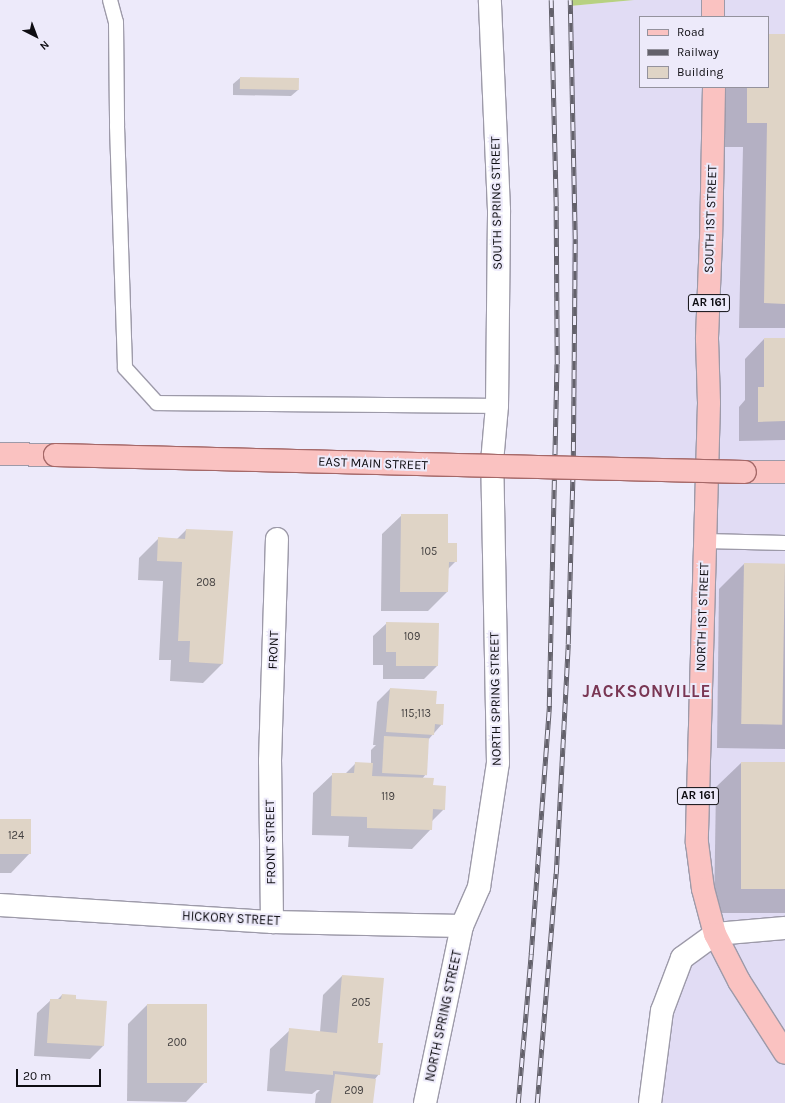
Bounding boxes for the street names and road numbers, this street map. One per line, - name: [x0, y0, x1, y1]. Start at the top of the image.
- street label: SOUTH SPRING STREET: [488, 136, 506, 270]
- street label: SOUTH 1ST STREET: [701, 165, 721, 273]
- road number: AR 161: [687, 293, 731, 313]
- street label: EAST MAIN STREET: [318, 454, 428, 474]
- street label: NORTH 1ST STREET: [693, 562, 713, 672]
- street label: FRONT: [266, 630, 282, 670]
- street label: NORTH SPRING STREET: [487, 632, 505, 766]
- road number: AR 161: [676, 786, 720, 806]
- street label: FRONT STREET: [262, 799, 280, 885]
- street label: HICKORY STREET: [182, 909, 280, 929]
- street label: NORTH SPRING STREET: [422, 949, 466, 1083]

